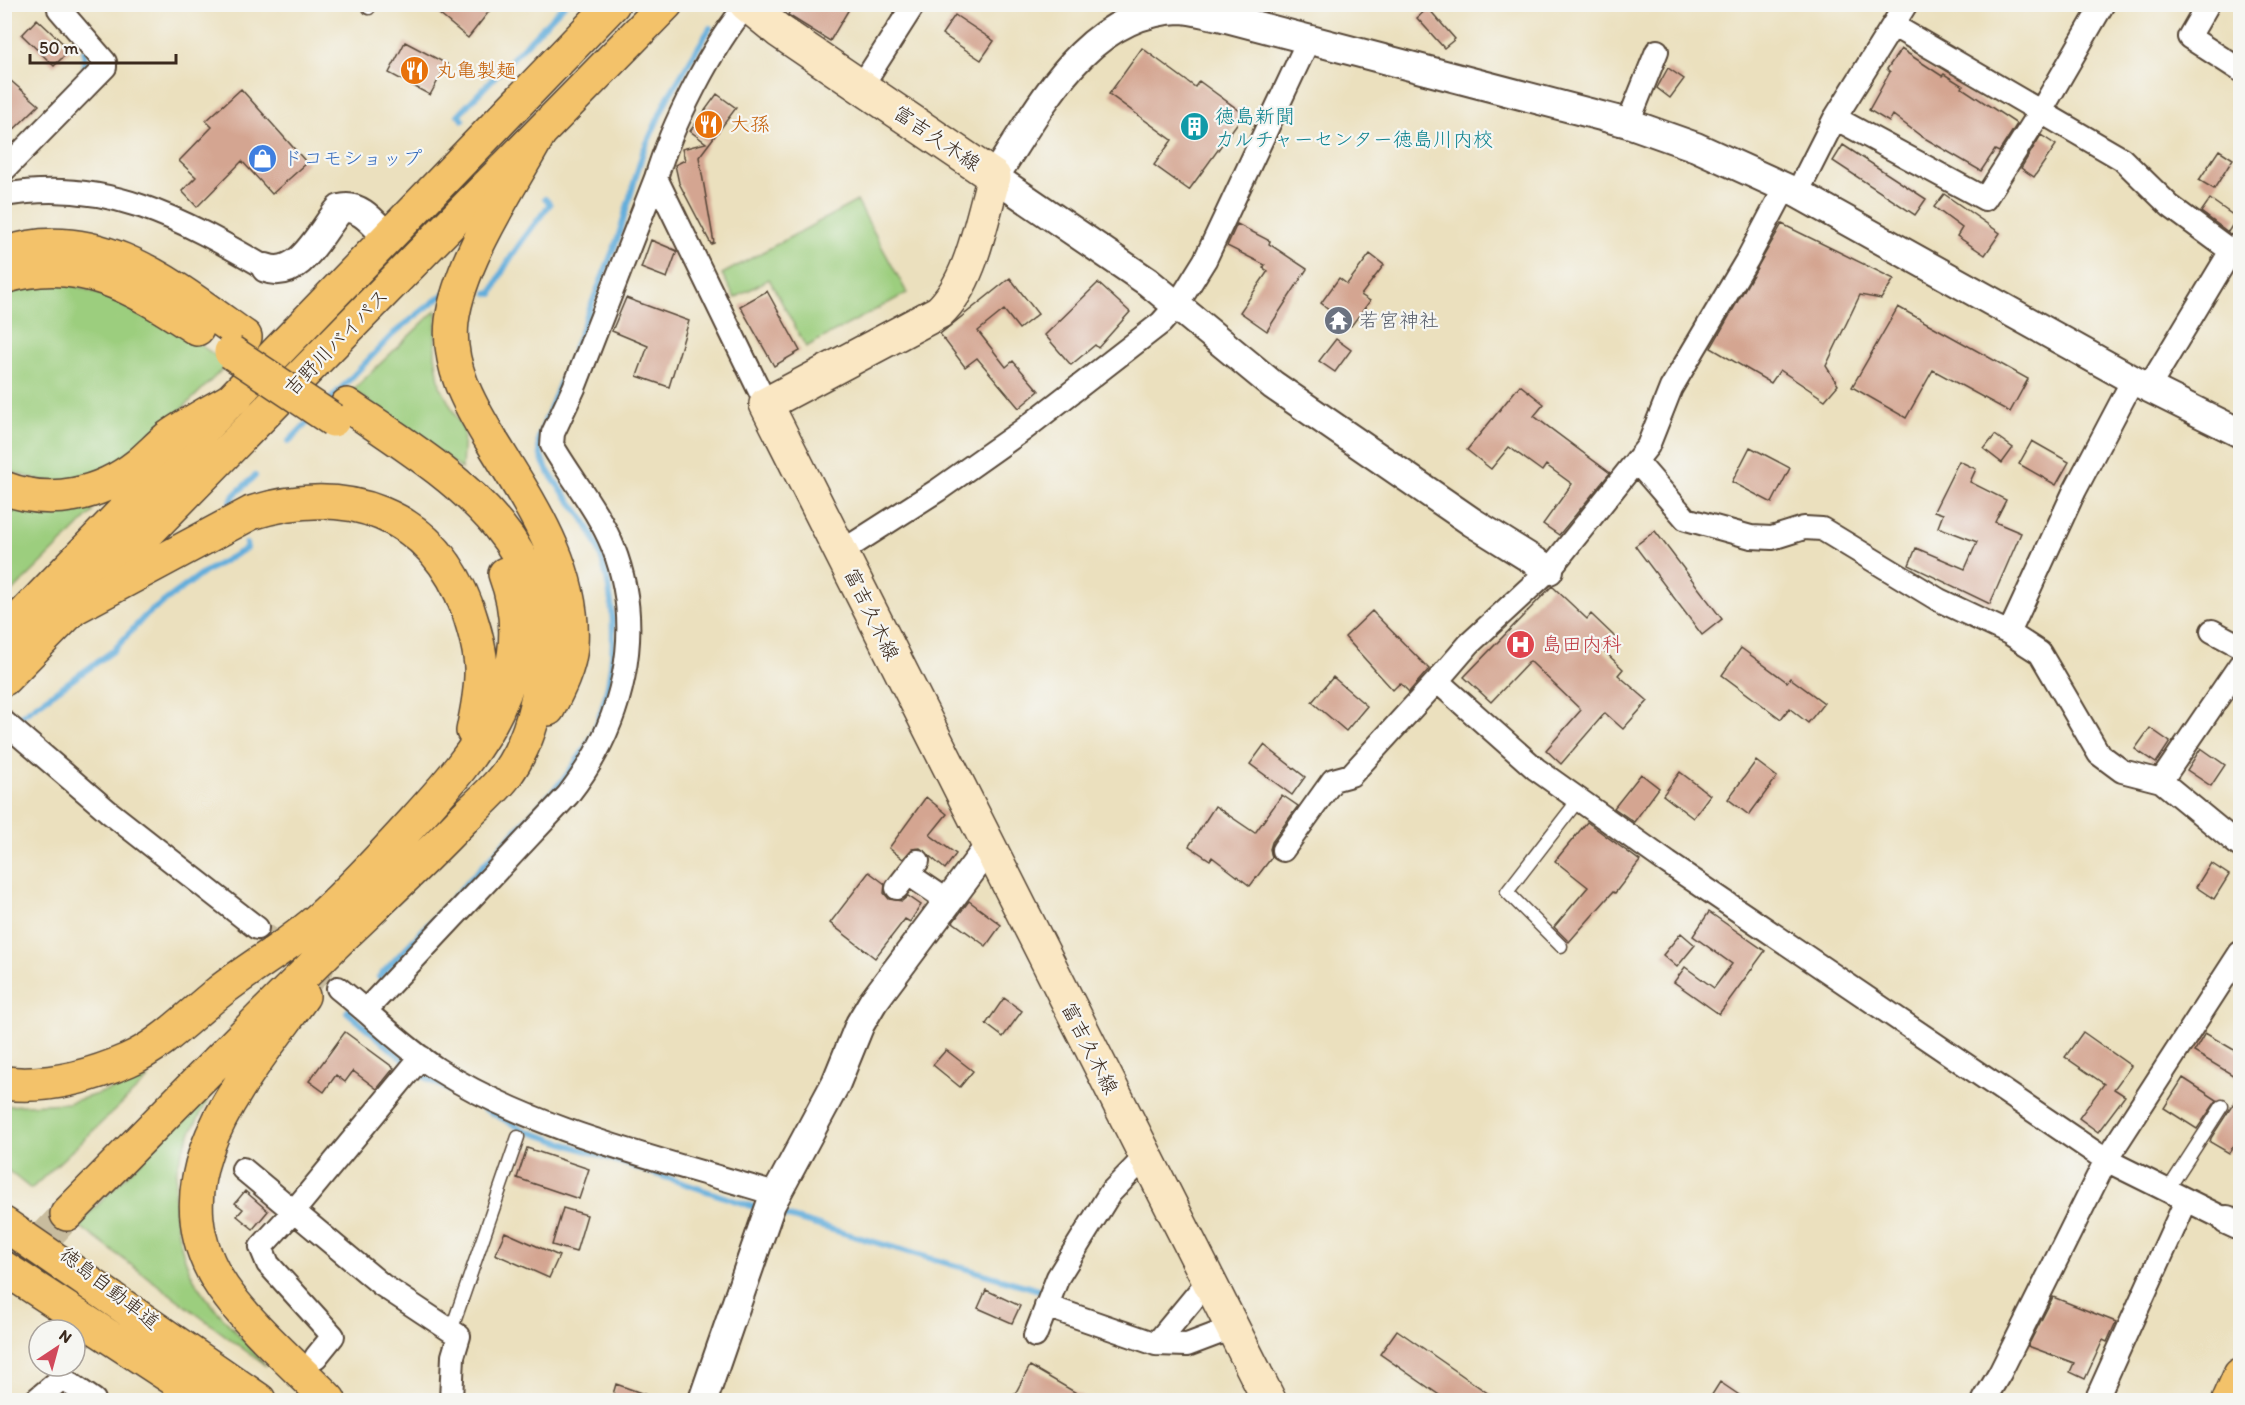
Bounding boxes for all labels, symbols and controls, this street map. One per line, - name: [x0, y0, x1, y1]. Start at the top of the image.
- scale bar: [30, 27, 176, 65]
- text: 50 m: [39, 37, 79, 59]
- restaurant icon: 丸亀製麺: [399, 54, 431, 86]
- place label: 丸亀製麺: [436, 58, 516, 82]
- street label: 富吉久木線: [889, 100, 985, 176]
- place label: 徳島新聞 カルチャーセンター徳島川内校: [1215, 104, 1493, 151]
- restaurant icon: 大孫: [693, 108, 725, 140]
- building icon: 徳島新聞 カルチャーセンター徳島川内校: [1178, 111, 1210, 143]
- place label: 大孫: [730, 112, 770, 136]
- shop icon: ドコモショップ: [246, 142, 278, 174]
- place label: ドコモショップ: [283, 146, 422, 170]
- street label: 吉野川バイパス: [279, 283, 393, 401]
- temple icon: 若宮神社: [1322, 304, 1354, 336]
- place label: 若宮神社: [1359, 308, 1439, 332]
- street label: 富吉久木線: [839, 564, 905, 664]
- hospital icon: 島田内科: [1505, 628, 1537, 660]
- place label: 島田内科: [1542, 632, 1622, 656]
- street label: 富吉久木線: [1057, 998, 1123, 1098]
- street label: 徳島自動車道: [55, 1242, 165, 1334]
- north arrow: [27, 1318, 87, 1378]
- text: N: [56, 1325, 75, 1347]

